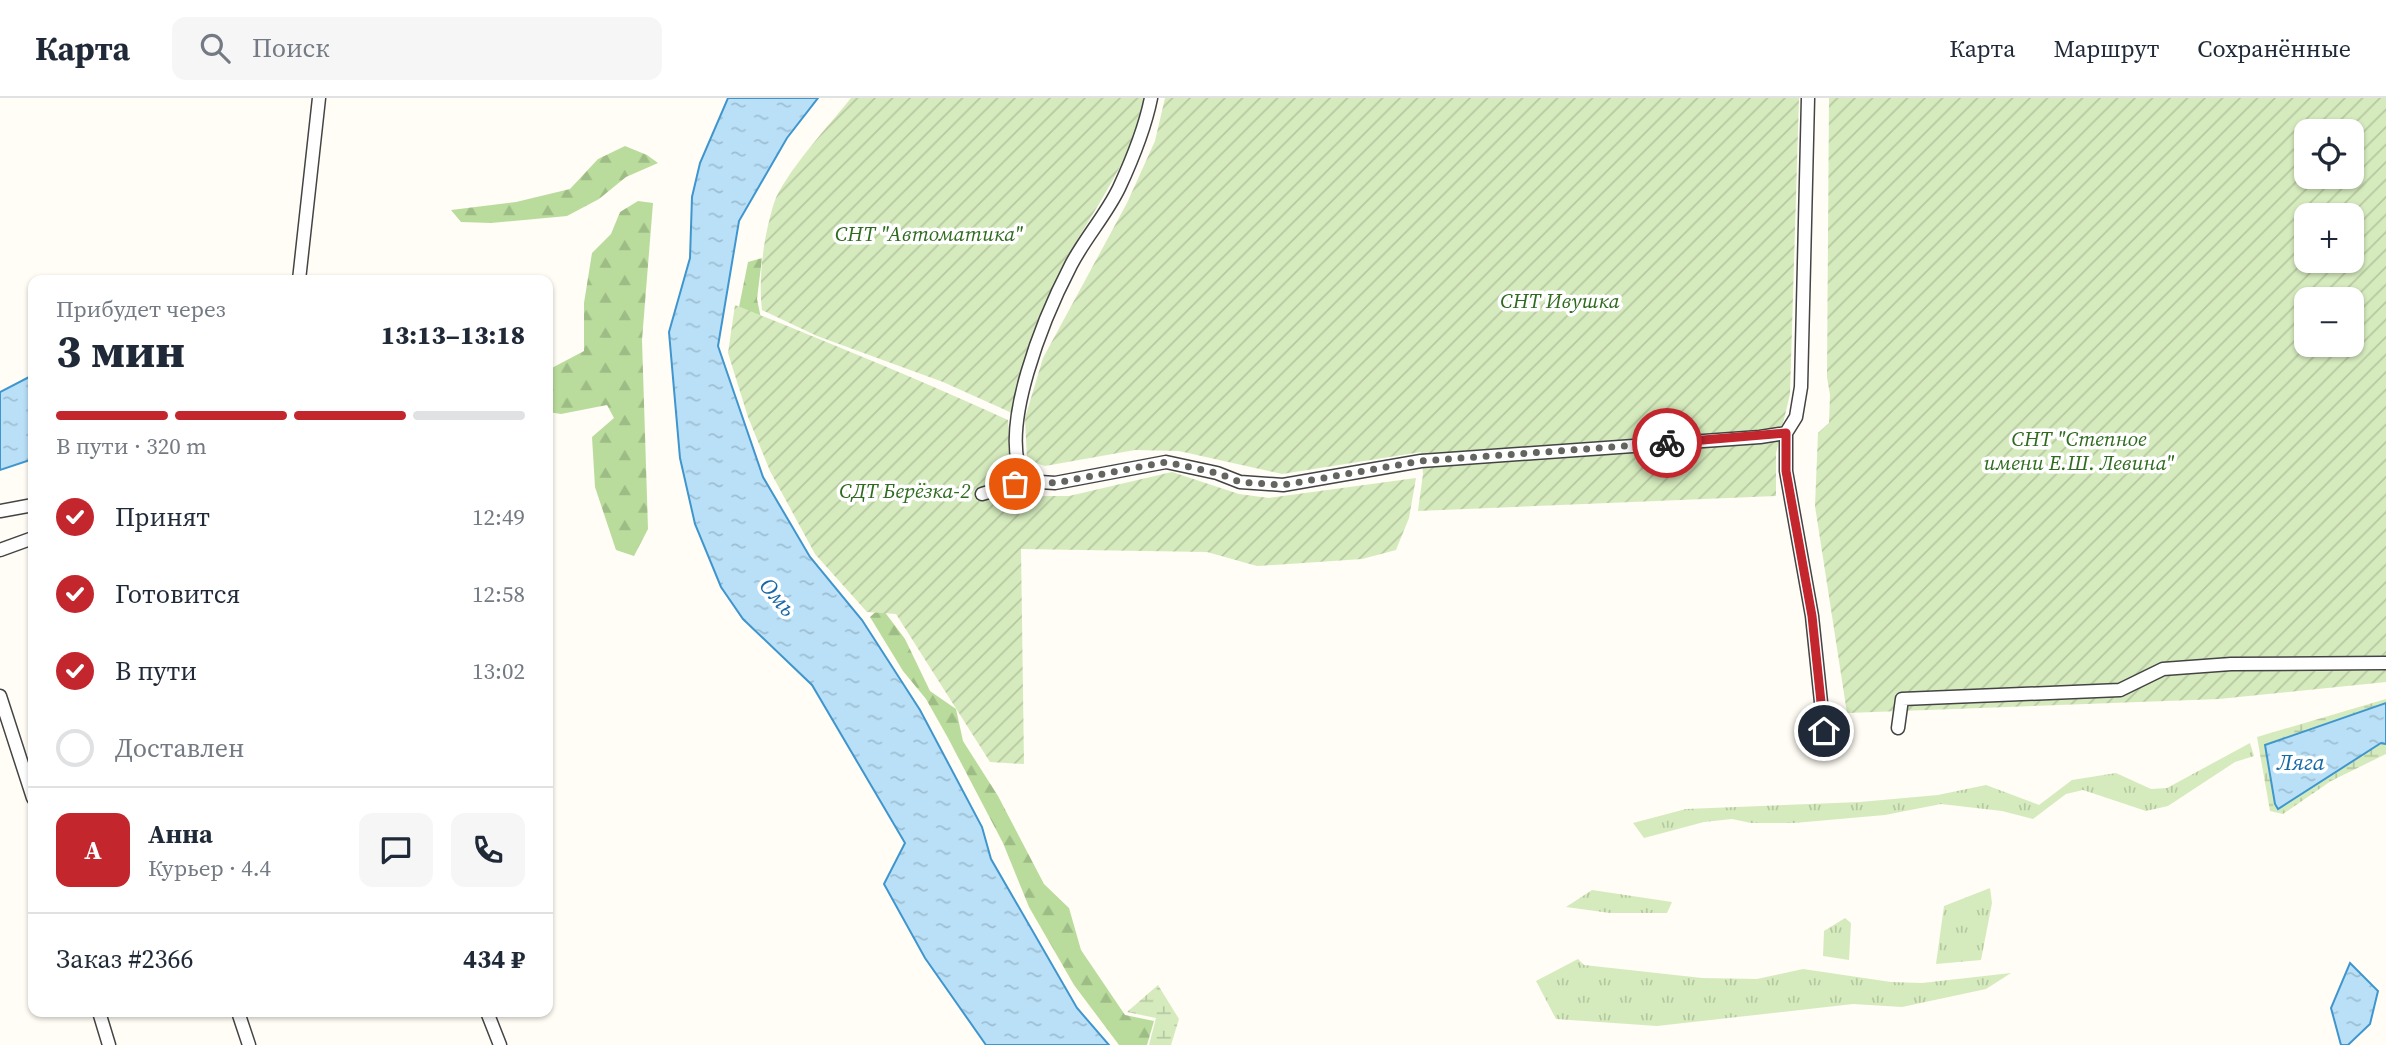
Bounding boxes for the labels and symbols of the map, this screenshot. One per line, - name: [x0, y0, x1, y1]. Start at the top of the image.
- park label: СНТ "Автоматика": [835, 219, 1023, 248]
- park label: СНТ Ивушка: [1500, 286, 1620, 315]
- courier: [1632, 408, 1702, 478]
- park label: СНТ "Степное имени Е.Ш. Левина": [1984, 424, 2175, 477]
- pin: [985, 454, 1045, 514]
- park label: СДТ Берёзка-2: [839, 476, 971, 505]
- water label: Омь: [752, 571, 804, 623]
- pin: [1794, 701, 1854, 761]
- water label: Ляга: [2275, 746, 2325, 778]

